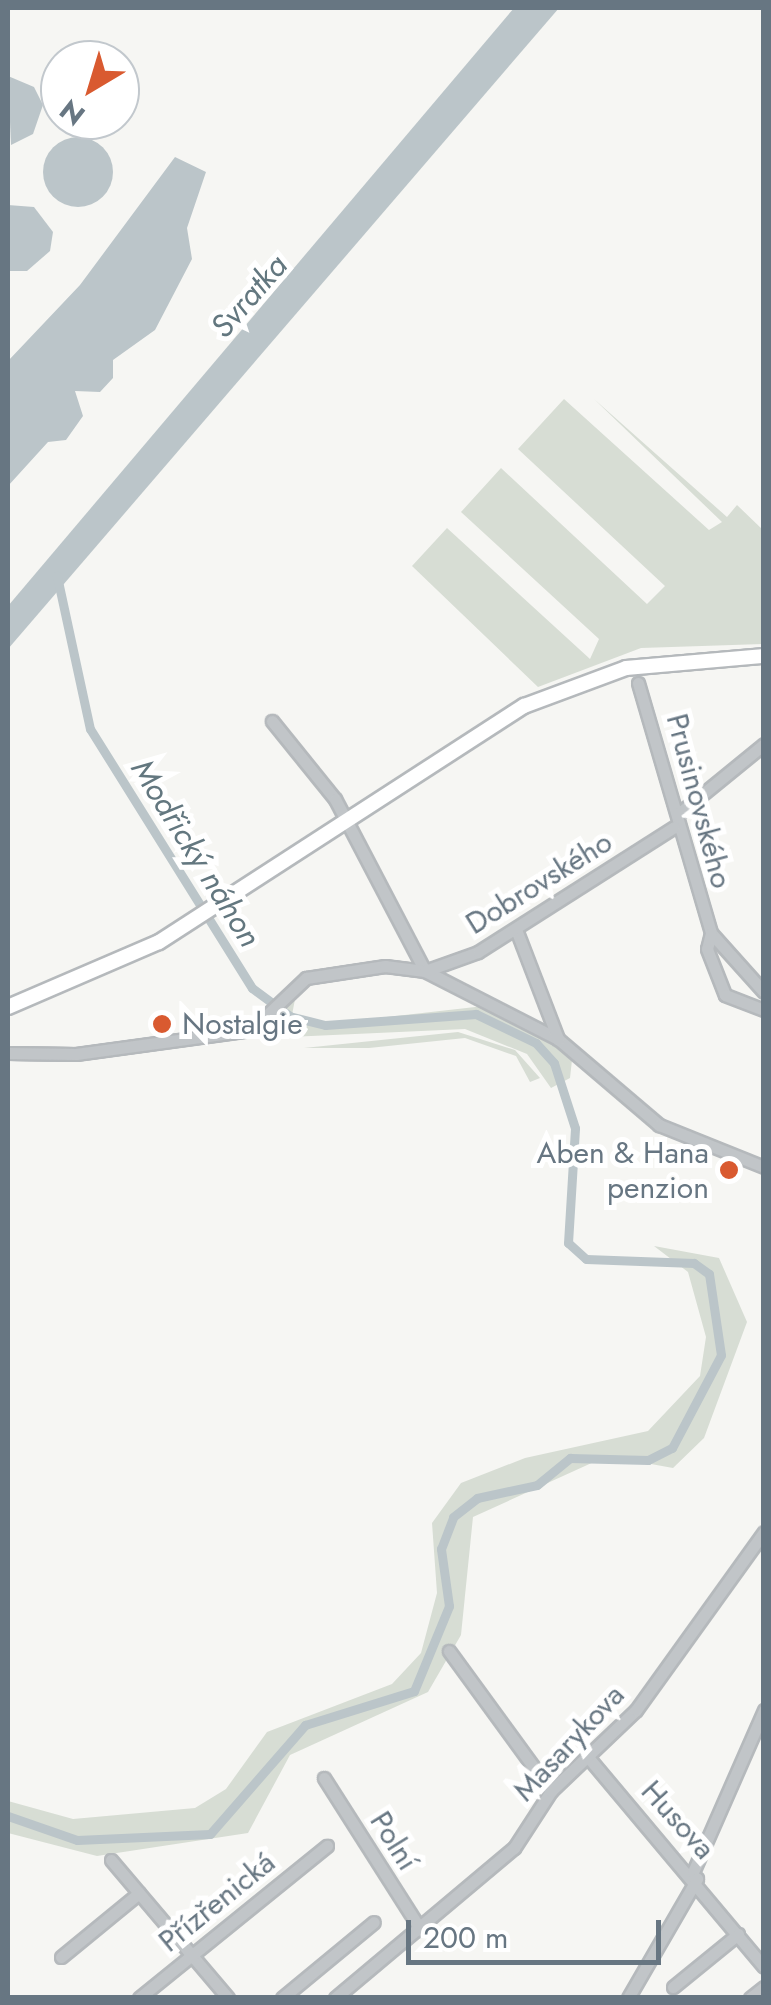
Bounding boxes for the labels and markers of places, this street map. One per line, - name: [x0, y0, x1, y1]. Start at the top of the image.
- place label: Nostalgie: [182, 1006, 303, 1042]
- marker: Nostalgie: [151, 1013, 173, 1035]
- place label: Aben & Hana penzion: [537, 1135, 709, 1206]
- marker: Aben & Hana penzion: [718, 1159, 740, 1181]

